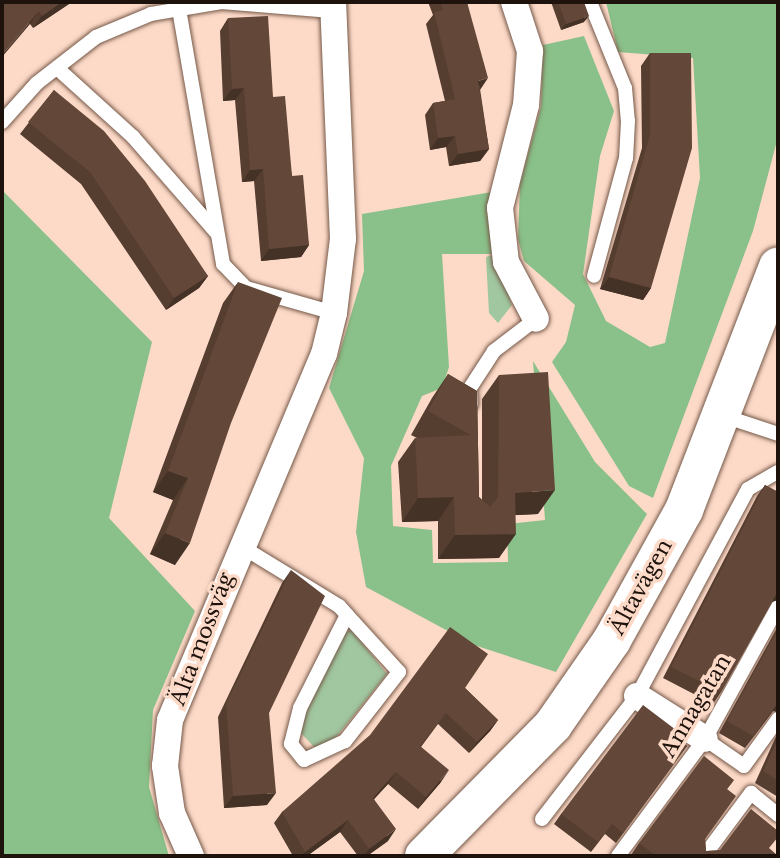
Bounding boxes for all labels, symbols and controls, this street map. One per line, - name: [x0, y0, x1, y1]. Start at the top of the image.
- street label: Ältavägen: [604, 535, 678, 639]
- street label: Älta mossväg: [165, 569, 239, 709]
- street label: Annagatan: [656, 650, 736, 762]

